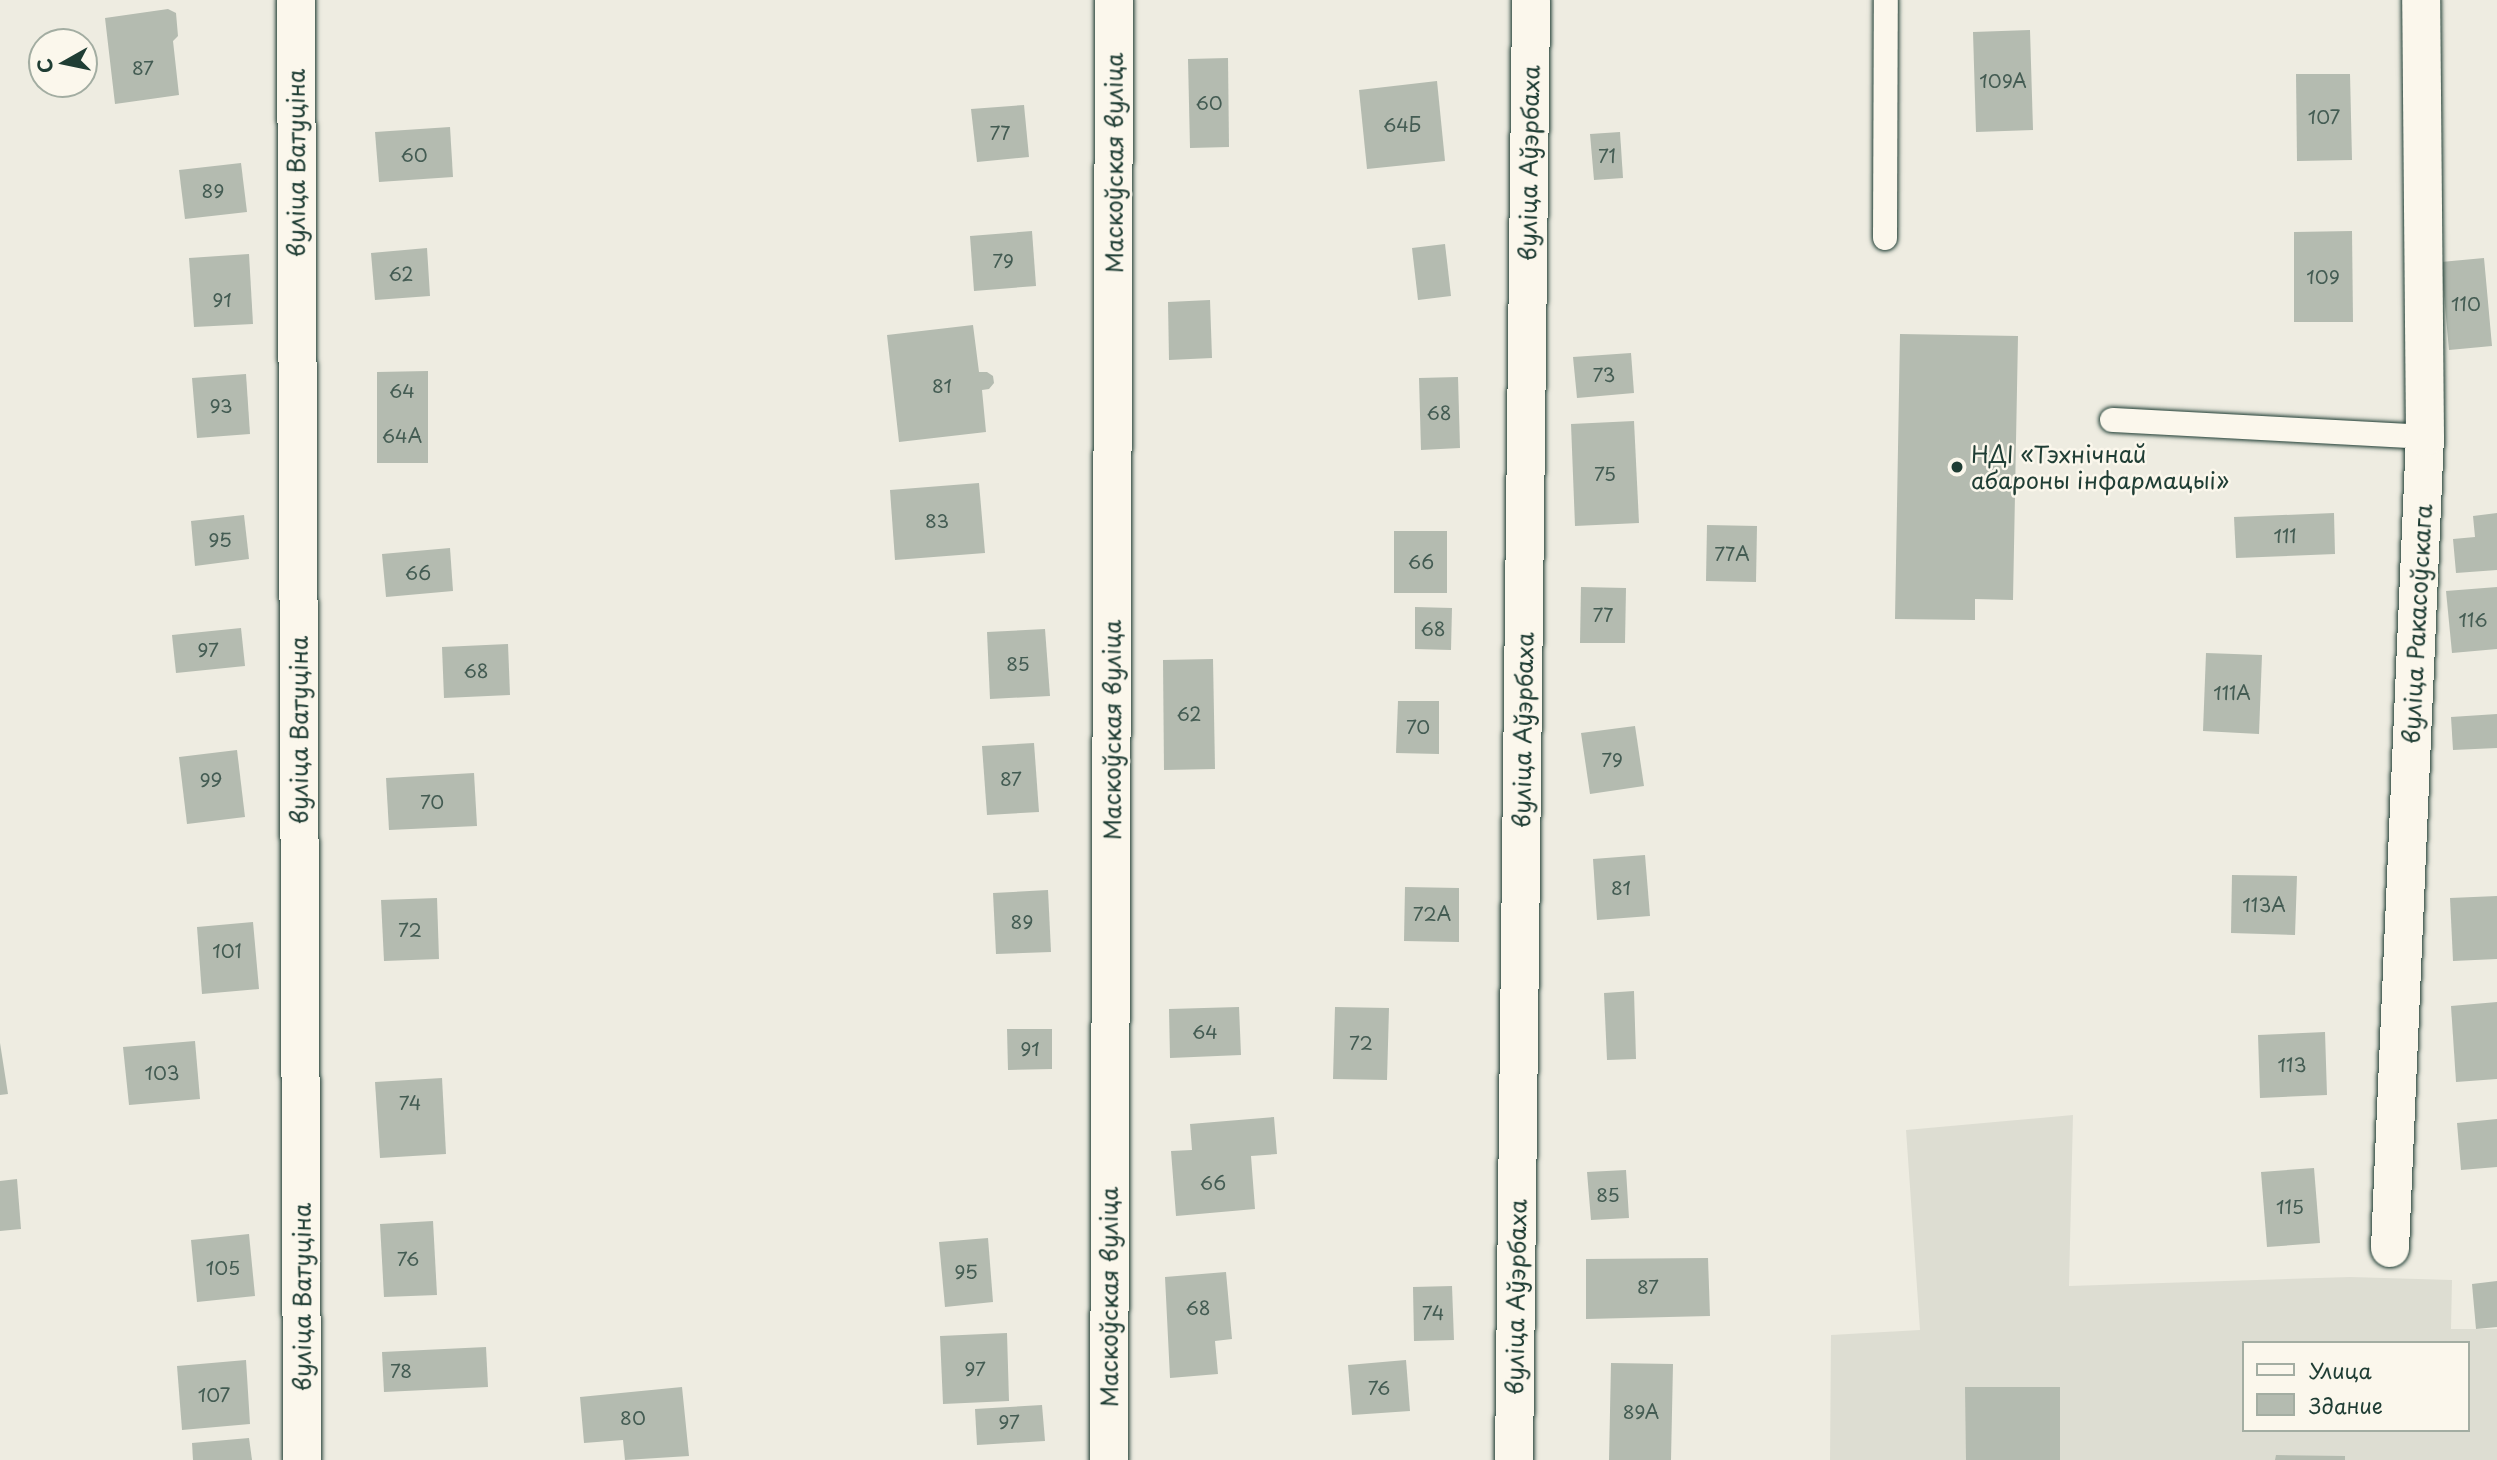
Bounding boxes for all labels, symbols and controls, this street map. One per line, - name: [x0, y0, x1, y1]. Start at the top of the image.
- north arrow: [28, 28, 98, 98]
- street label: Маскоўская вуліца: [1100, 52, 1128, 274]
- text: С: [29, 57, 59, 75]
- house number: 87: [132, 57, 154, 79]
- street label: вуліца Аўэрбаха: [1514, 65, 1544, 261]
- street label: вуліца Ватуціна: [282, 69, 310, 257]
- house number: 109А: [1979, 70, 2027, 92]
- house number: 60: [1195, 92, 1223, 114]
- house number: 107: [2308, 106, 2340, 128]
- house number: 64Б: [1383, 114, 1421, 136]
- house number: 77: [990, 122, 1010, 144]
- house number: 60: [400, 144, 428, 166]
- house number: 71: [1598, 145, 1616, 167]
- house number: 89: [202, 180, 224, 202]
- house number: 79: [992, 250, 1014, 272]
- house number: 62: [389, 263, 413, 285]
- house number: 109: [2306, 266, 2340, 288]
- house number: 91: [212, 289, 232, 311]
- house number: 110: [2451, 293, 2481, 315]
- house number: 73: [1593, 364, 1615, 386]
- house number: 81: [932, 375, 952, 397]
- house number: 64: [389, 380, 415, 402]
- house number: 93: [209, 395, 233, 417]
- house number: 68: [1427, 402, 1451, 424]
- house number: 64А: [382, 425, 422, 447]
- place label: НДІ «Тэхнічнай абароны інфармацыі»: [1971, 440, 2230, 494]
- marker: НДІ «Тэхнічнай абароны інфармацыі»: [1949, 459, 1965, 475]
- house number: 75: [1594, 463, 1616, 485]
- street label: вуліца Ракасоўскага: [2397, 504, 2437, 744]
- house number: 83: [925, 510, 949, 532]
- house number: 111: [2273, 525, 2297, 547]
- house number: 95: [208, 529, 232, 551]
- house number: 77А: [1714, 543, 1750, 565]
- house number: 66: [1408, 551, 1434, 573]
- house number: 66: [405, 562, 431, 584]
- house number: 77: [1593, 604, 1613, 626]
- house number: 116: [2458, 609, 2488, 631]
- house number: 68: [1421, 618, 1445, 640]
- street label: Маскоўская вуліца: [1098, 619, 1126, 841]
- street label: вуліца Аўэрбаха: [1508, 632, 1538, 828]
- street label: вуліца Ватуціна: [285, 636, 313, 824]
- house number: 97: [197, 639, 219, 661]
- house number: 85: [1006, 653, 1030, 675]
- house number: 68: [464, 660, 488, 682]
- house number: 111А: [2213, 682, 2251, 704]
- house number: 62: [1177, 703, 1201, 725]
- house number: 70: [1406, 716, 1430, 738]
- house number: 79: [1601, 749, 1623, 771]
- house number: 87: [1000, 768, 1022, 790]
- house number: 99: [199, 769, 223, 791]
- house number: 70: [420, 791, 444, 813]
- house number: 81: [1611, 877, 1631, 899]
- house number: 113А: [2242, 894, 2286, 916]
- house number: 72А: [1413, 903, 1451, 925]
- house number: 89: [1011, 911, 1033, 933]
- house number: 72: [398, 919, 422, 941]
- house number: 101: [212, 940, 242, 962]
- house number: 64: [1192, 1021, 1218, 1043]
- house number: 72: [1349, 1032, 1373, 1054]
- house number: 91: [1020, 1038, 1040, 1060]
- house number: 113: [2278, 1054, 2306, 1076]
- house number: 103: [145, 1062, 179, 1084]
- house number: 74: [399, 1092, 421, 1114]
- house number: 66: [1200, 1172, 1226, 1194]
- house number: 85: [1596, 1184, 1620, 1206]
- street label: Маскоўская вуліца: [1095, 1186, 1123, 1408]
- house number: 115: [2276, 1196, 2304, 1218]
- street label: вуліца Аўэрбаха: [1501, 1199, 1531, 1395]
- street label: вуліца Ватуціна: [288, 1203, 316, 1391]
- house number: 76: [397, 1248, 419, 1270]
- house number: 105: [206, 1257, 240, 1279]
- house number: 95: [954, 1261, 978, 1283]
- house number: 87: [1637, 1276, 1659, 1298]
- house number: 68: [1186, 1297, 1210, 1319]
- house number: 74: [1422, 1302, 1444, 1324]
- legend: [2242, 1341, 2469, 1432]
- text: Улица: [2309, 1354, 2372, 1386]
- house number: 97: [964, 1358, 986, 1380]
- house number: 78: [390, 1360, 412, 1382]
- house number: 76: [1368, 1377, 1390, 1399]
- house number: 107: [198, 1384, 230, 1406]
- text: Здание: [2309, 1389, 2383, 1421]
- house number: 89А: [1623, 1401, 1659, 1423]
- house number: 80: [620, 1407, 646, 1429]
- house number: 97: [998, 1411, 1020, 1433]

